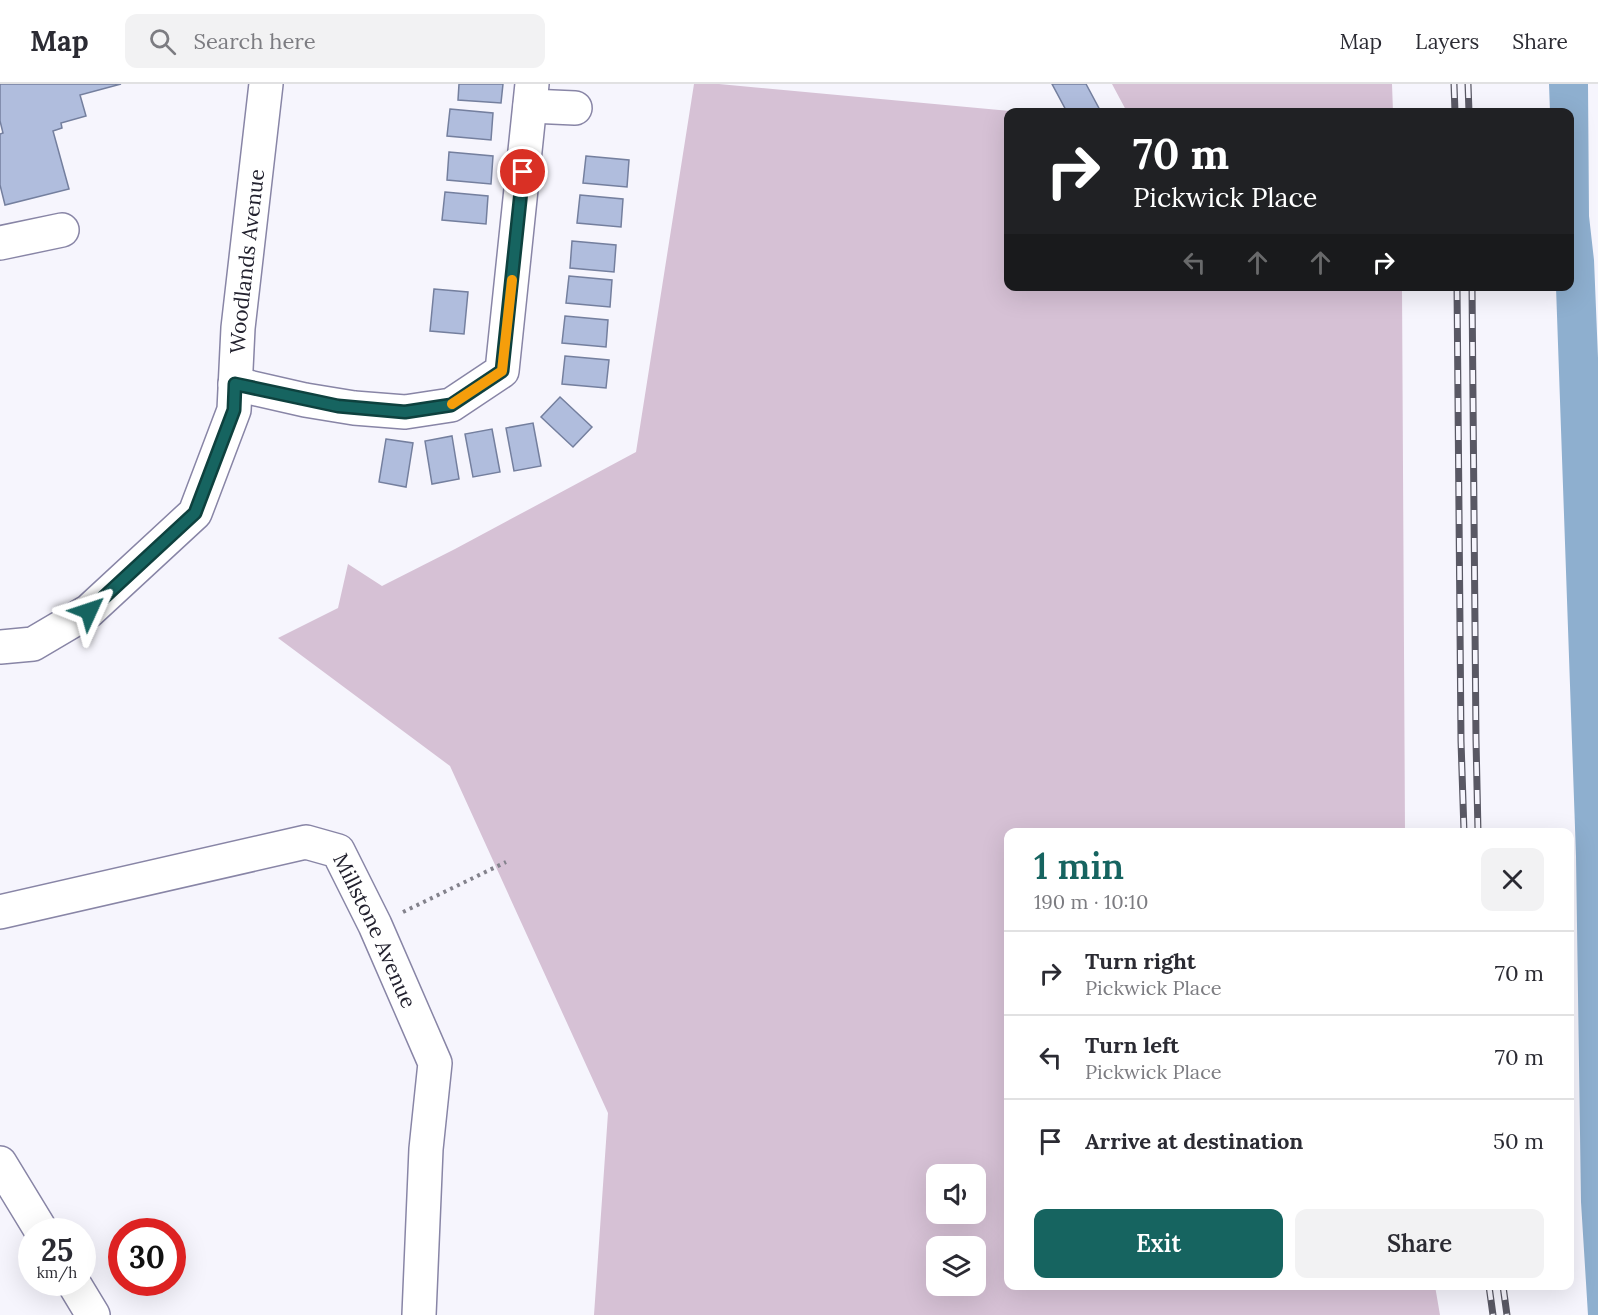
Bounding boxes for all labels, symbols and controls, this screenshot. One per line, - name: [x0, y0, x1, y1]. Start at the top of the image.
- search box: [125, 14, 545, 68]
- text: Map: [30, 23, 89, 59]
- icon: search: [146, 25, 179, 58]
- text: Search here: [194, 27, 316, 55]
- text: Map: [1339, 28, 1382, 55]
- text: Layers: [1415, 28, 1479, 55]
- text: Share: [1512, 28, 1568, 55]
- text: 70 m: [1133, 127, 1229, 181]
- icon: right: [1034, 132, 1112, 210]
- pin: [497, 146, 548, 197]
- icon: arrive: [506, 155, 539, 188]
- street label: Woodlands Avenue: [223, 167, 270, 354]
- text: Pickwick Place: [1133, 180, 1317, 214]
- icon: left: [1178, 246, 1211, 279]
- icon: ahead: [1241, 246, 1274, 279]
- icon: ahead: [1304, 246, 1337, 279]
- icon: right: [1367, 246, 1400, 279]
- position arrow: [57, 579, 121, 643]
- text: 1 min: [1034, 843, 1124, 889]
- button: close: [1481, 848, 1544, 911]
- street label: Millstone Avenue: [328, 849, 423, 1012]
- text: 190 m · 10:10: [1034, 889, 1148, 914]
- text: Turn right: [1085, 947, 1196, 975]
- icon: right: [1034, 957, 1067, 990]
- text: 70 m: [1495, 959, 1544, 987]
- text: Pickwick Place: [1085, 975, 1222, 1000]
- text: Turn left: [1085, 1031, 1179, 1059]
- icon: left: [1034, 1041, 1067, 1074]
- text: 70 m: [1495, 1043, 1544, 1071]
- text: Pickwick Place: [1085, 1059, 1222, 1084]
- icon: arrive: [1034, 1125, 1067, 1158]
- text: Arrive at destination: [1085, 1127, 1303, 1155]
- text: 50 m: [1493, 1127, 1544, 1155]
- map controls: [926, 1164, 986, 1296]
- button: sound: [926, 1164, 986, 1224]
- button: Exit: [1034, 1209, 1283, 1278]
- button: Share: [1295, 1209, 1544, 1278]
- speed limit sign: 30: [108, 1218, 186, 1296]
- text: 25: [41, 1231, 73, 1269]
- button: layers: [926, 1236, 986, 1296]
- text: km/h: [37, 1263, 77, 1282]

